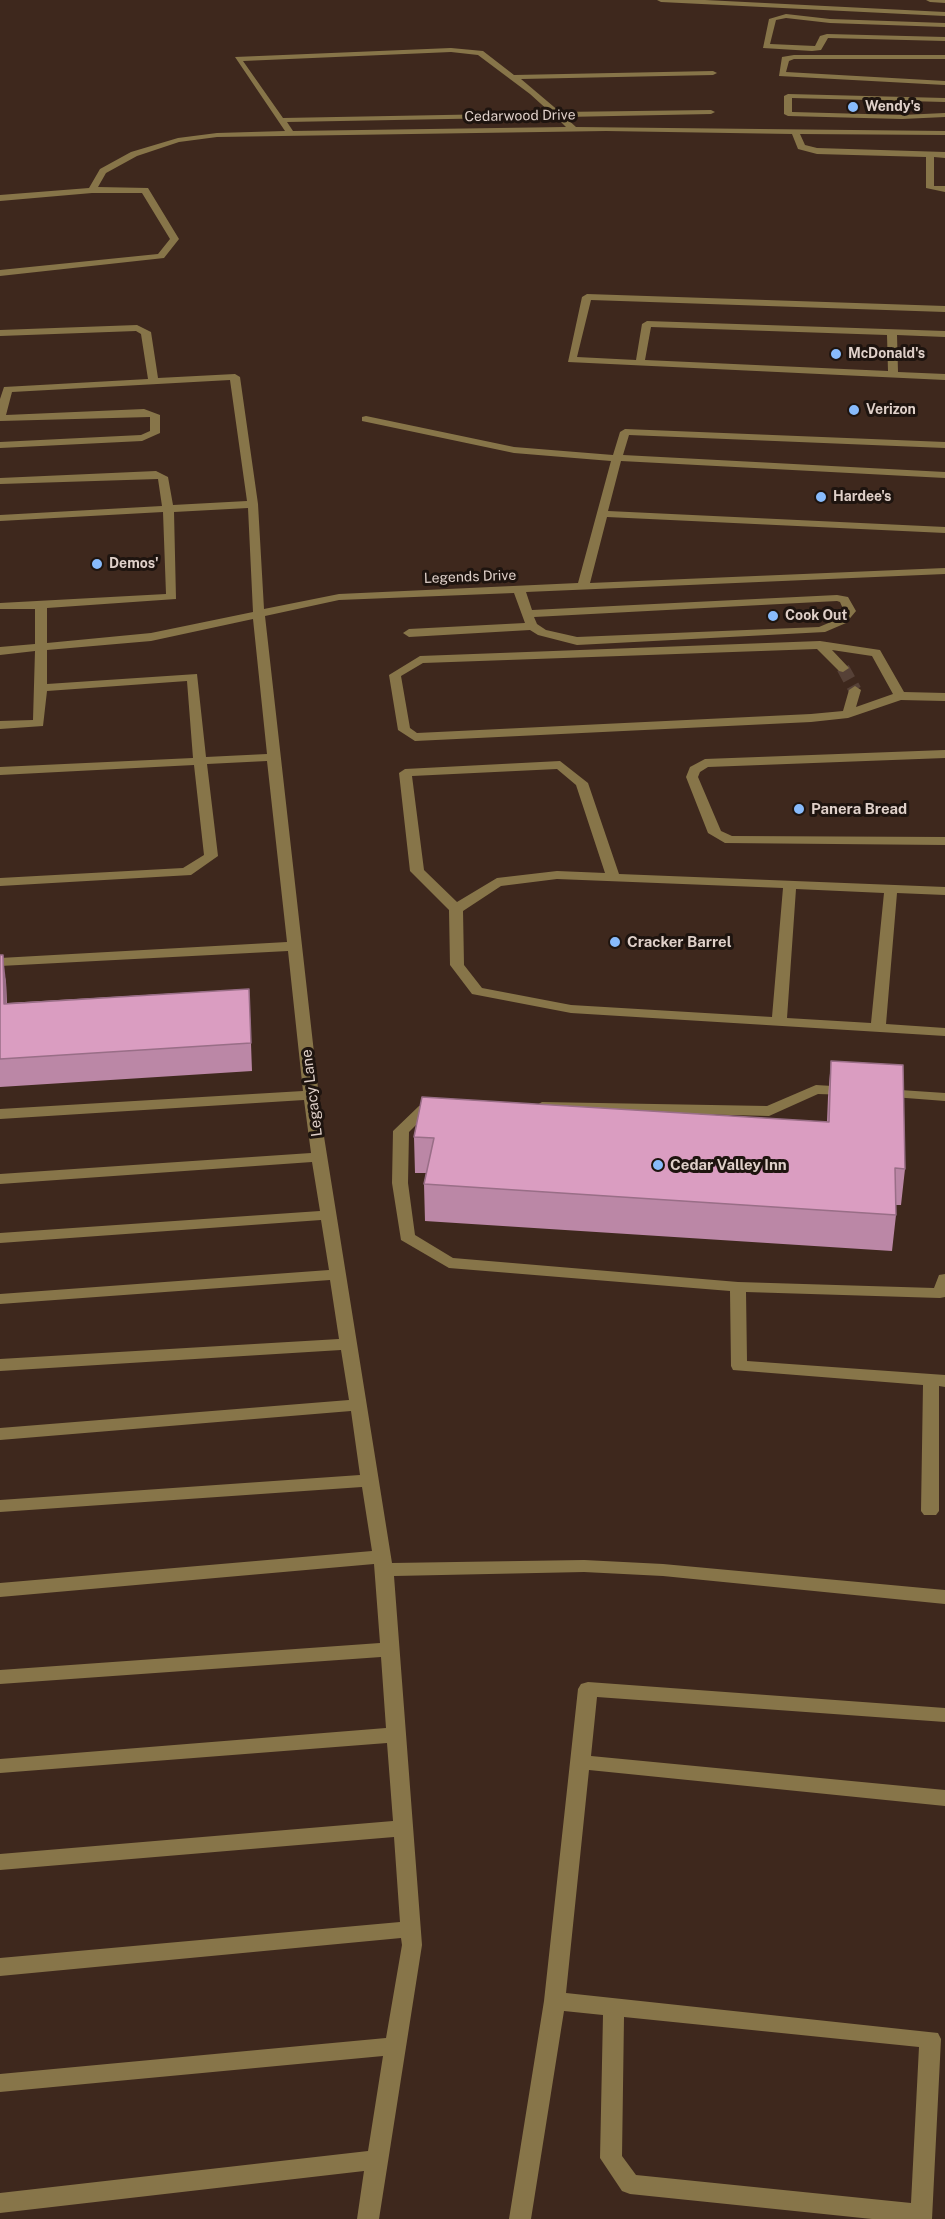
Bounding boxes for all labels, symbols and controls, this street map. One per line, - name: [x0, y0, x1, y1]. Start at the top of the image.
- place label: Wendy's: [865, 99, 921, 115]
- marker: Wendy's: [846, 100, 860, 114]
- street label: Cedarwood Drive: [464, 107, 576, 125]
- place label: McDonald's: [848, 346, 925, 362]
- marker: McDonald's: [829, 347, 843, 361]
- place label: Verizon: [866, 402, 916, 418]
- marker: Verizon: [847, 403, 861, 417]
- place label: Hardee's: [833, 489, 891, 505]
- marker: Hardee's: [814, 490, 828, 504]
- place label: Demos': [109, 556, 159, 572]
- marker: Demos': [90, 557, 104, 571]
- street label: Legends Drive: [423, 567, 517, 587]
- place label: Cook Out: [785, 608, 847, 624]
- marker: Cook Out: [766, 609, 780, 623]
- place label: Panera Bread: [811, 800, 907, 818]
- marker: Panera Bread: [792, 802, 806, 816]
- place label: Cracker Barrel: [627, 933, 732, 951]
- marker: Cracker Barrel: [608, 935, 622, 949]
- street label: Legacy Lane: [298, 1048, 326, 1138]
- place label: Cedar Valley Inn: [670, 1156, 787, 1174]
- marker: Cedar Valley Inn: [651, 1158, 665, 1172]

